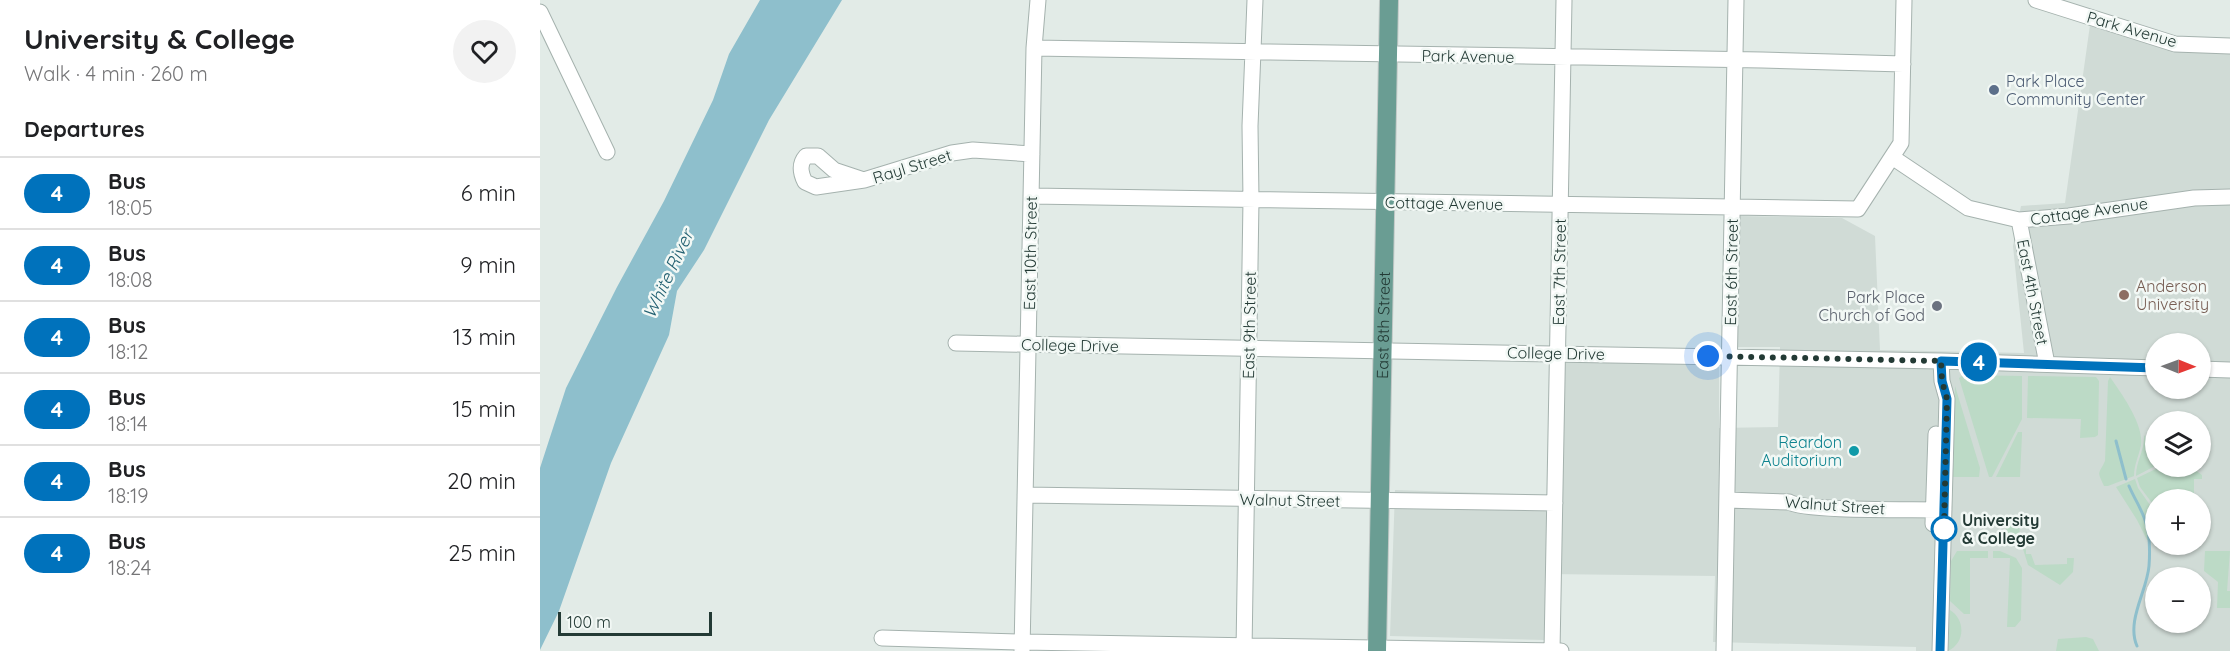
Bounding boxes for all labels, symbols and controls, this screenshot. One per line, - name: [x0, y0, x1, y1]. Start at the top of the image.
- street label: Park Avenue: [2085, 7, 2179, 51]
- button: heart: [453, 20, 516, 83]
- text: University & College: [24, 21, 295, 56]
- street label: Park Avenue: [1421, 45, 1515, 67]
- text: Walk · 4 min · 260 m: [24, 61, 208, 86]
- place label: Park Place Community Center: [2006, 71, 2145, 109]
- marker: Park Place Community Center: [1987, 83, 2001, 97]
- text: Departures: [24, 115, 145, 143]
- street label: Rayl Street: [870, 145, 954, 187]
- text: Bus: [108, 167, 146, 195]
- text: 6 min: [461, 179, 516, 207]
- text: 4: [51, 180, 63, 206]
- street label: Cottage Avenue: [1385, 192, 1503, 214]
- street label: Cottage Avenue: [2029, 193, 2149, 229]
- text: 18:05: [108, 195, 153, 220]
- street label: East 10th Street: [1019, 196, 1041, 310]
- street label: East 7th Street: [1548, 218, 1570, 326]
- street label: East 6th Street: [1720, 218, 1742, 326]
- water label: White River: [637, 224, 699, 322]
- street label: East 4th Street: [2013, 238, 2053, 346]
- text: Bus: [108, 239, 146, 267]
- text: 9 min: [460, 251, 516, 279]
- text: 4: [51, 252, 63, 278]
- text: 18:08: [108, 267, 153, 292]
- street label: East 9th Street: [1238, 271, 1260, 379]
- street label: East 8th Street: [1372, 271, 1394, 379]
- place label: Anderson University: [2136, 276, 2209, 314]
- place label: Park Place Church of God: [1819, 287, 1925, 325]
- marker: Anderson University: [2117, 288, 2131, 302]
- marker: Park Place Church of God: [1930, 299, 1944, 313]
- text: Bus: [108, 311, 146, 339]
- text: 13 min: [453, 323, 516, 351]
- text: 4: [51, 324, 63, 350]
- north arrow: [2145, 333, 2211, 399]
- map controls: [2145, 333, 2211, 633]
- street label: College Drive: [1021, 334, 1119, 356]
- text: 18:12: [108, 339, 148, 364]
- your location: [1693, 341, 1723, 371]
- street label: College Drive: [1507, 342, 1605, 364]
- line badge: 4: [1960, 342, 1998, 382]
- text: 4: [1973, 349, 1985, 375]
- text: Bus: [108, 383, 146, 411]
- text: 15 min: [452, 395, 516, 423]
- text: 4: [51, 396, 63, 422]
- text: 18:14: [108, 411, 148, 436]
- button: layers: [2145, 411, 2211, 477]
- place label: Reardon Auditorium: [1761, 432, 1842, 470]
- marker: Reardon Auditorium: [1847, 444, 1861, 458]
- text: Bus: [108, 455, 146, 483]
- text: 20 min: [447, 467, 516, 495]
- text: 4: [51, 468, 63, 494]
- text: 18:19: [108, 483, 149, 508]
- street label: Walnut Street: [1240, 489, 1340, 511]
- button: +: [2145, 489, 2211, 555]
- street label: Walnut Street: [1784, 492, 1886, 518]
- place label: University & College: [1962, 510, 2039, 548]
- marker: University & College: [1931, 516, 1957, 542]
- text: Bus: [108, 527, 146, 555]
- text: 25 min: [448, 539, 516, 567]
- text: 4: [51, 540, 63, 566]
- text: 18:24: [108, 555, 151, 580]
- button: −: [2145, 567, 2211, 633]
- scale bar: [558, 609, 712, 636]
- text: 100 m: [567, 612, 611, 632]

